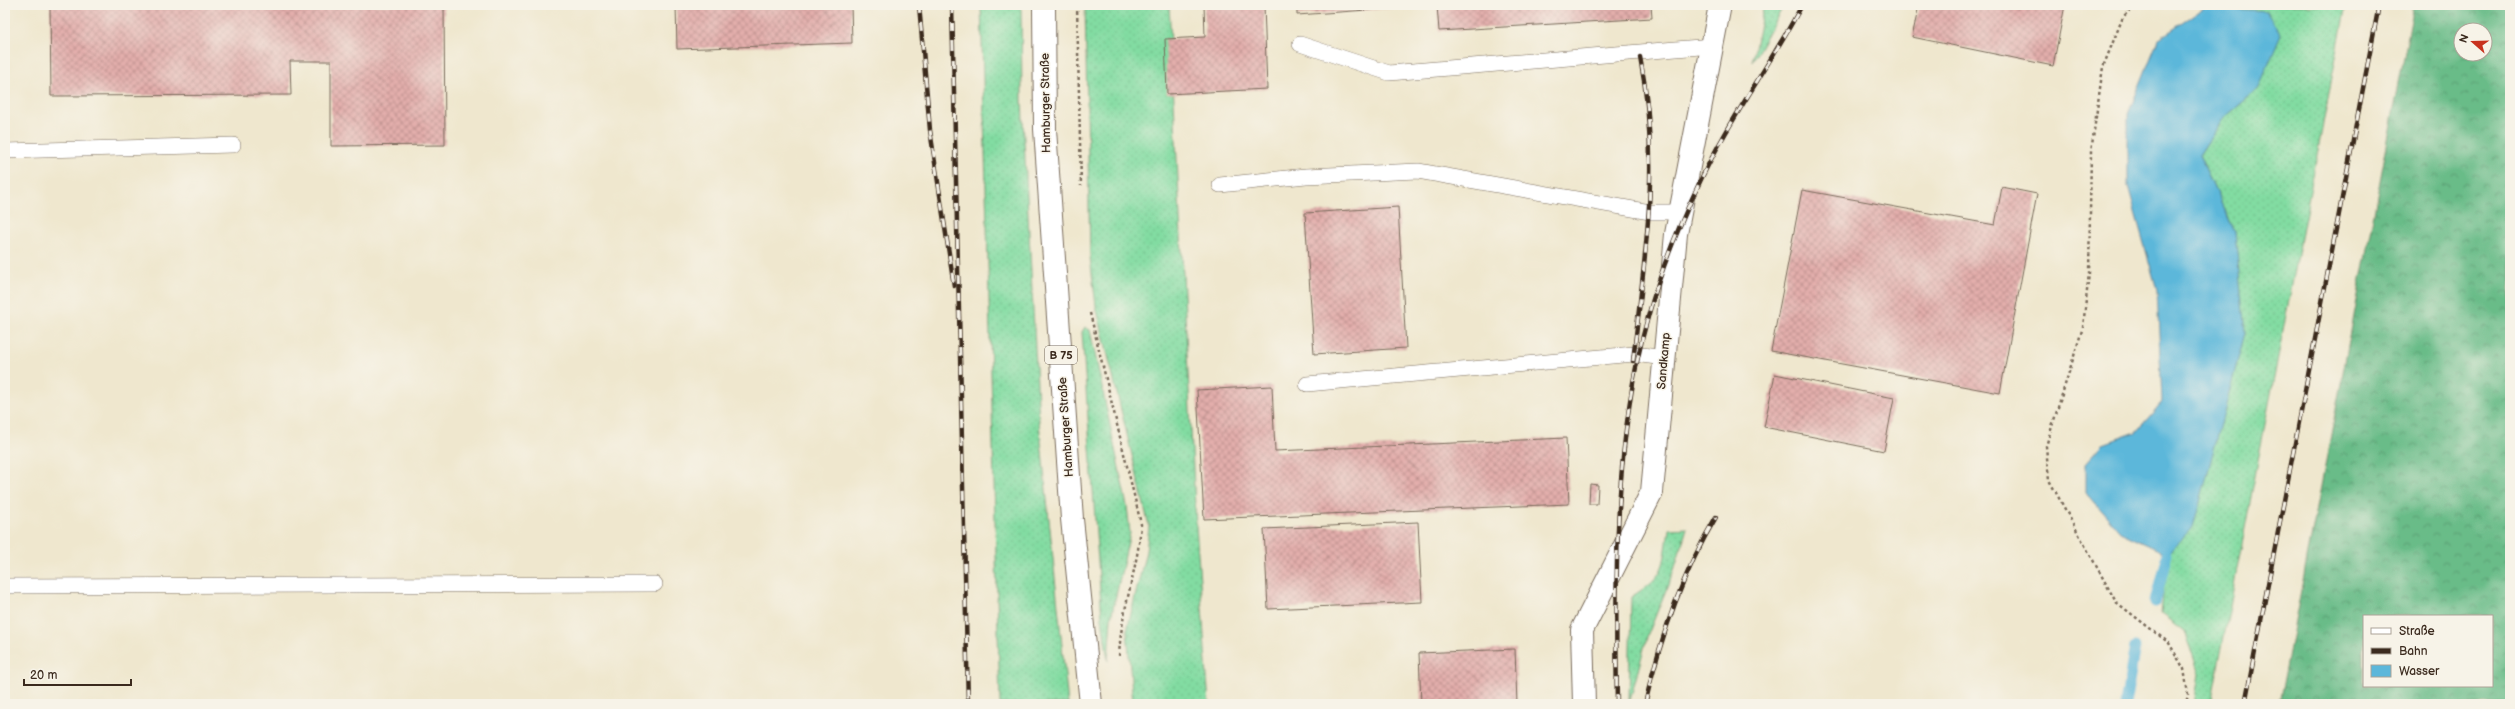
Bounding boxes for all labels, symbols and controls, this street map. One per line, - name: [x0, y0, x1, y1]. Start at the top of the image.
- north arrow: [2453, 22, 2493, 62]
- text: N: [2457, 33, 2472, 45]
- street label: Hamburger Straße: [1038, 53, 1054, 153]
- street label: Sandkamp: [1654, 332, 1674, 390]
- road number: B 75: [1045, 346, 1077, 364]
- street label: Hamburger Straße: [1055, 377, 1077, 477]
- legend: [2363, 615, 2493, 687]
- text: Straße: [2399, 624, 2435, 639]
- text: Bahn: [2399, 644, 2428, 659]
- scale bar: [24, 661, 131, 687]
- text: Wasser: [2399, 664, 2440, 679]
- text: 20 m: [30, 668, 57, 683]

